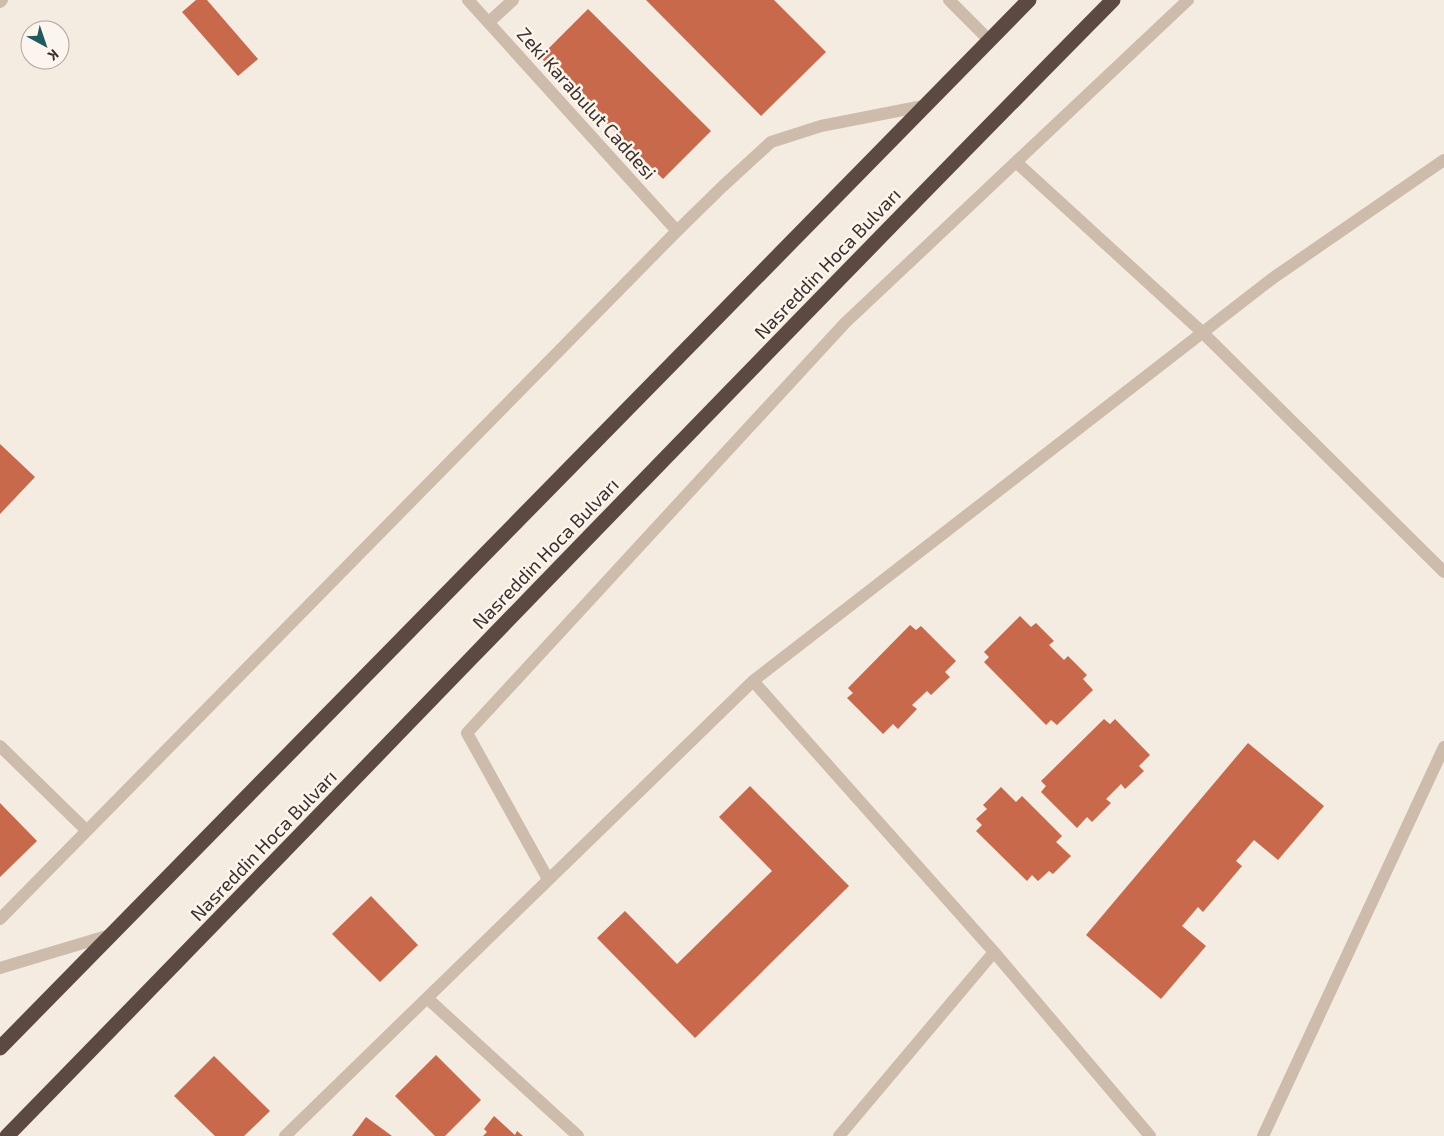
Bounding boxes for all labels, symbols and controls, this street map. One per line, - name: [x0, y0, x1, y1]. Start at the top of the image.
- north arrow: [20, 20, 70, 70]
- street label: Zeki Karabulut Caddesi: [513, 22, 661, 184]
- text: K: [45, 46, 63, 65]
- street label: Nasreddin Hoca Bulvarı: [749, 183, 905, 343]
- street label: Nasreddin Hoca Bulvarı: [467, 473, 623, 633]
- street label: Nasreddin Hoca Bulvarı: [185, 765, 341, 925]

